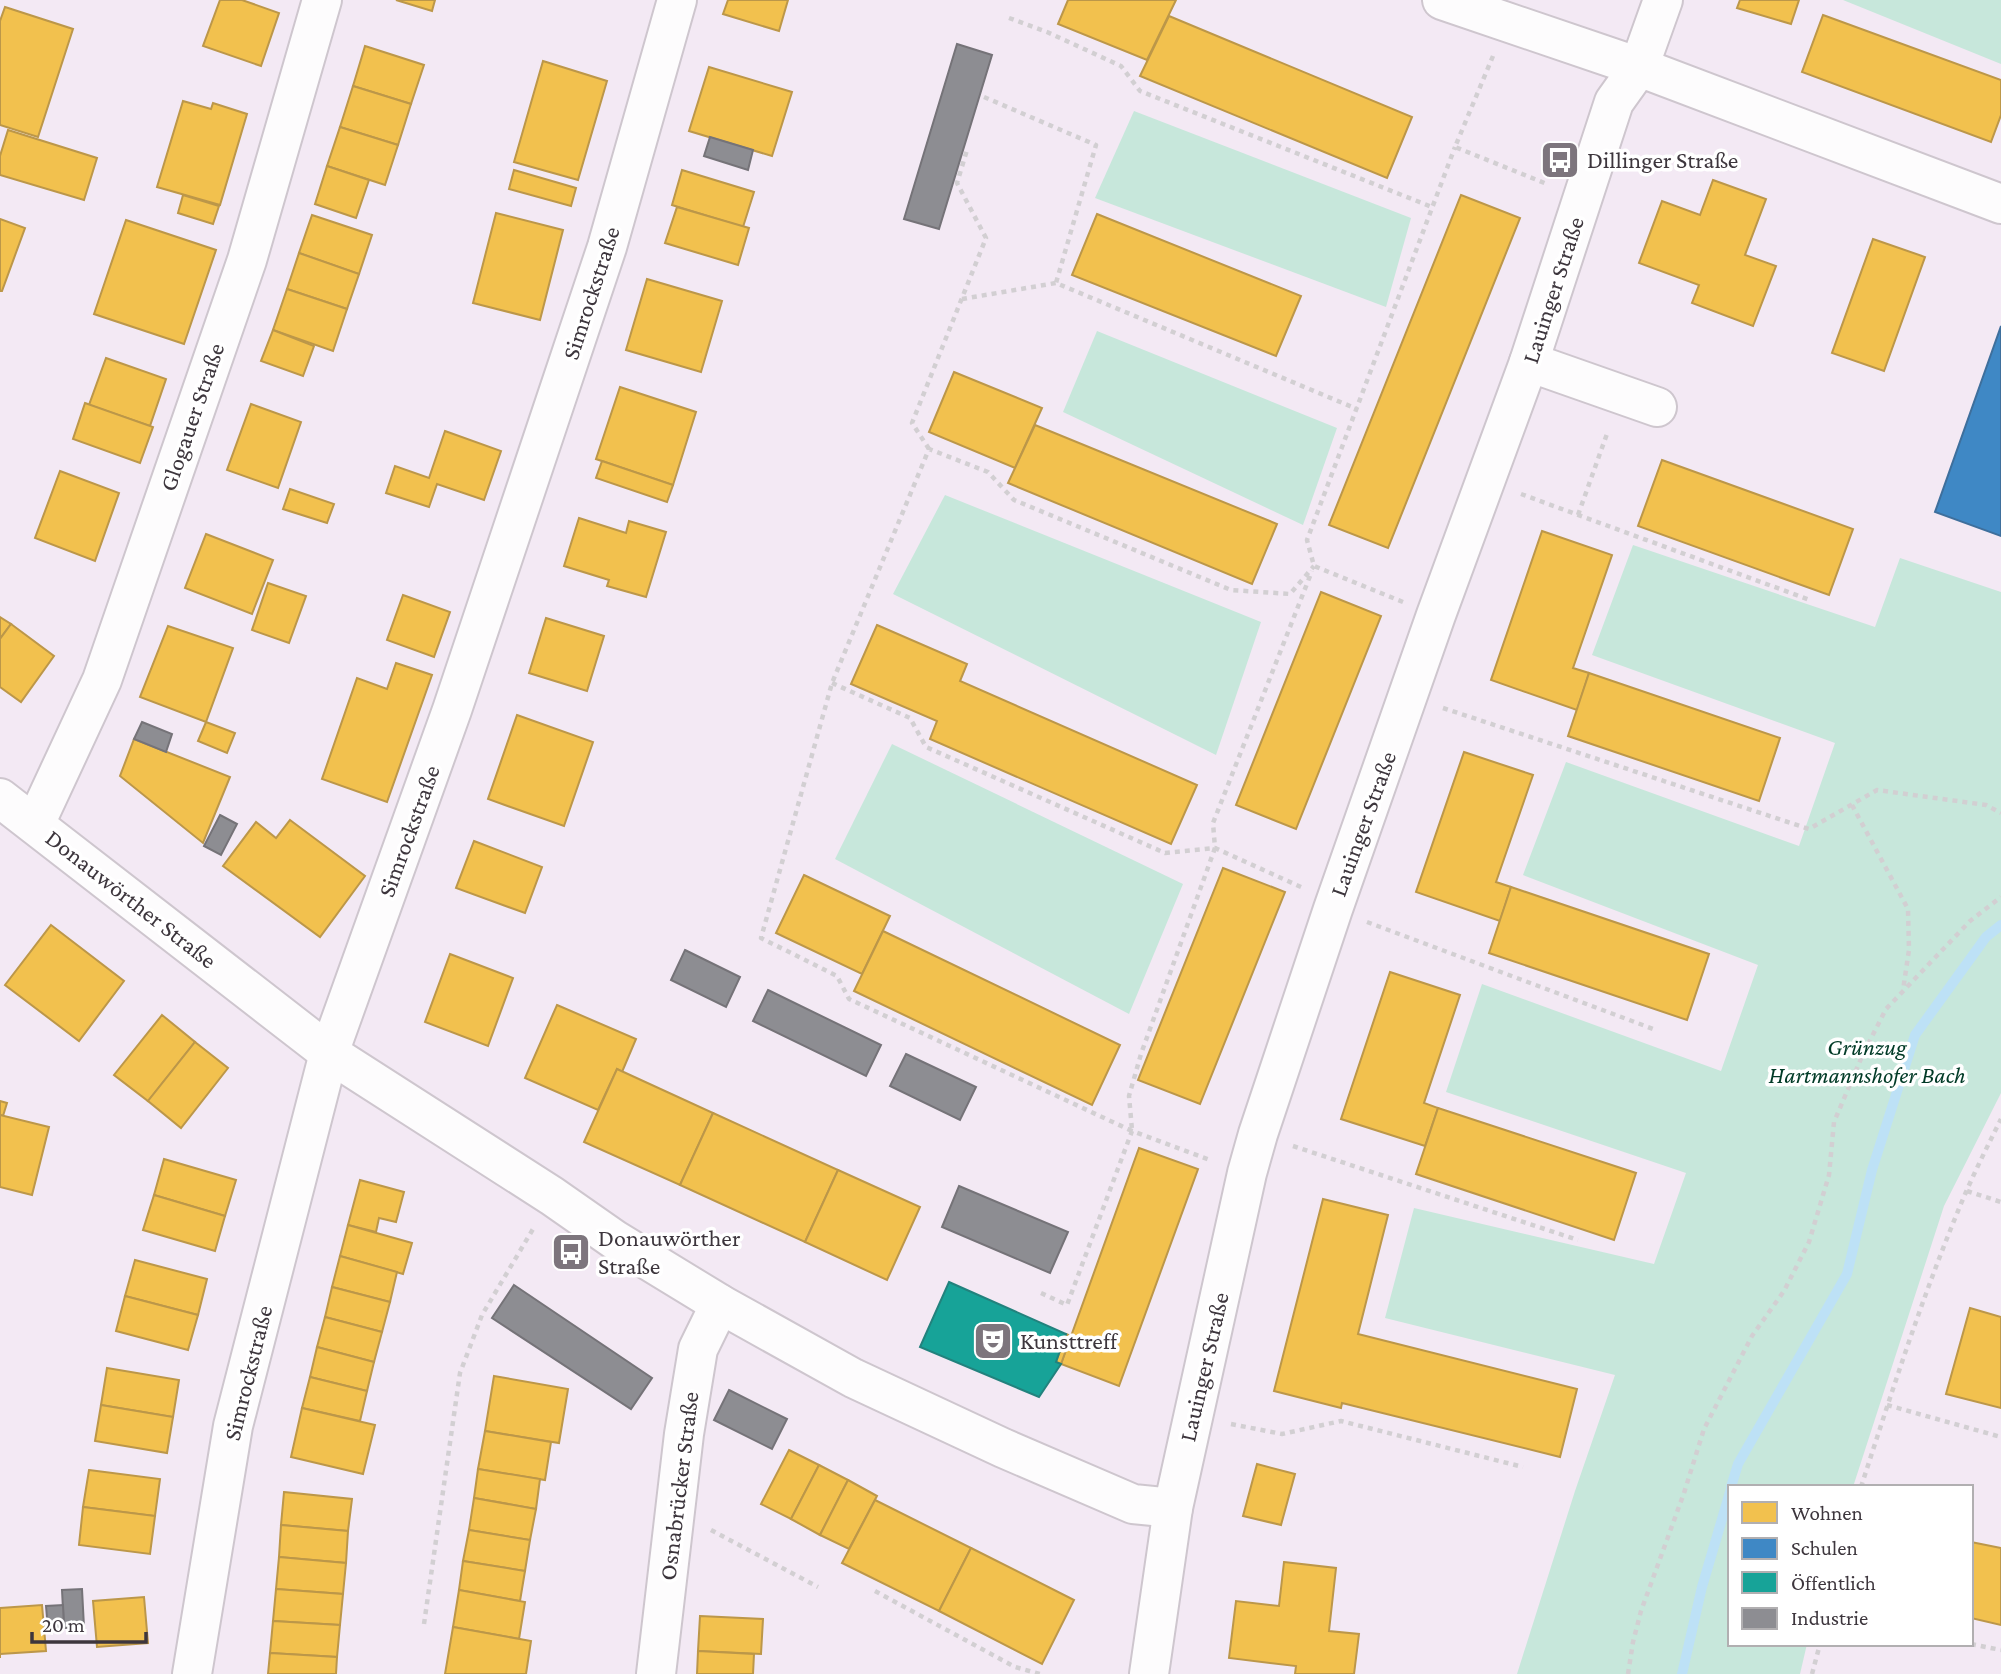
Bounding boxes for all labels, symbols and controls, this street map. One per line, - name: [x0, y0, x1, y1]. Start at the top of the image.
- bus stop icon: Dillinger Straße: [1539, 139, 1581, 181]
- place label: Dillinger Straße: [1587, 146, 1738, 173]
- street label: Lauinger Straße: [1516, 213, 1589, 366]
- street label: Simrockstraße: [556, 223, 625, 363]
- street label: Glogauer Straße: [154, 339, 229, 494]
- street label: Lauinger Straße: [1324, 748, 1401, 900]
- street label: Simrockstraße: [372, 761, 445, 900]
- street label: Donauwörther Straße: [41, 824, 222, 974]
- park label: Grünzug Hartmannshofer Bach: [1768, 1033, 1966, 1088]
- place label: Donauwörther Straße: [598, 1224, 741, 1279]
- bus stop icon: Donauwörther Straße: [550, 1231, 592, 1273]
- street label: Lauinger Straße: [1173, 1290, 1234, 1444]
- street label: Simrockstraße: [218, 1302, 277, 1443]
- theatre icon: Kunsttreff: [972, 1320, 1014, 1362]
- place label: Kunsttreff: [1020, 1327, 1119, 1354]
- street label: Osnabrücker Straße: [654, 1390, 703, 1582]
- legend: [1728, 1485, 1973, 1646]
- text: Wohnen: [1791, 1501, 1863, 1525]
- text: Schulen: [1791, 1536, 1858, 1560]
- text: Öffentlich: [1791, 1571, 1876, 1595]
- scale bar: [32, 1600, 145, 1644]
- text: Industrie: [1791, 1606, 1868, 1630]
- text: 20 m: [42, 1613, 85, 1637]

